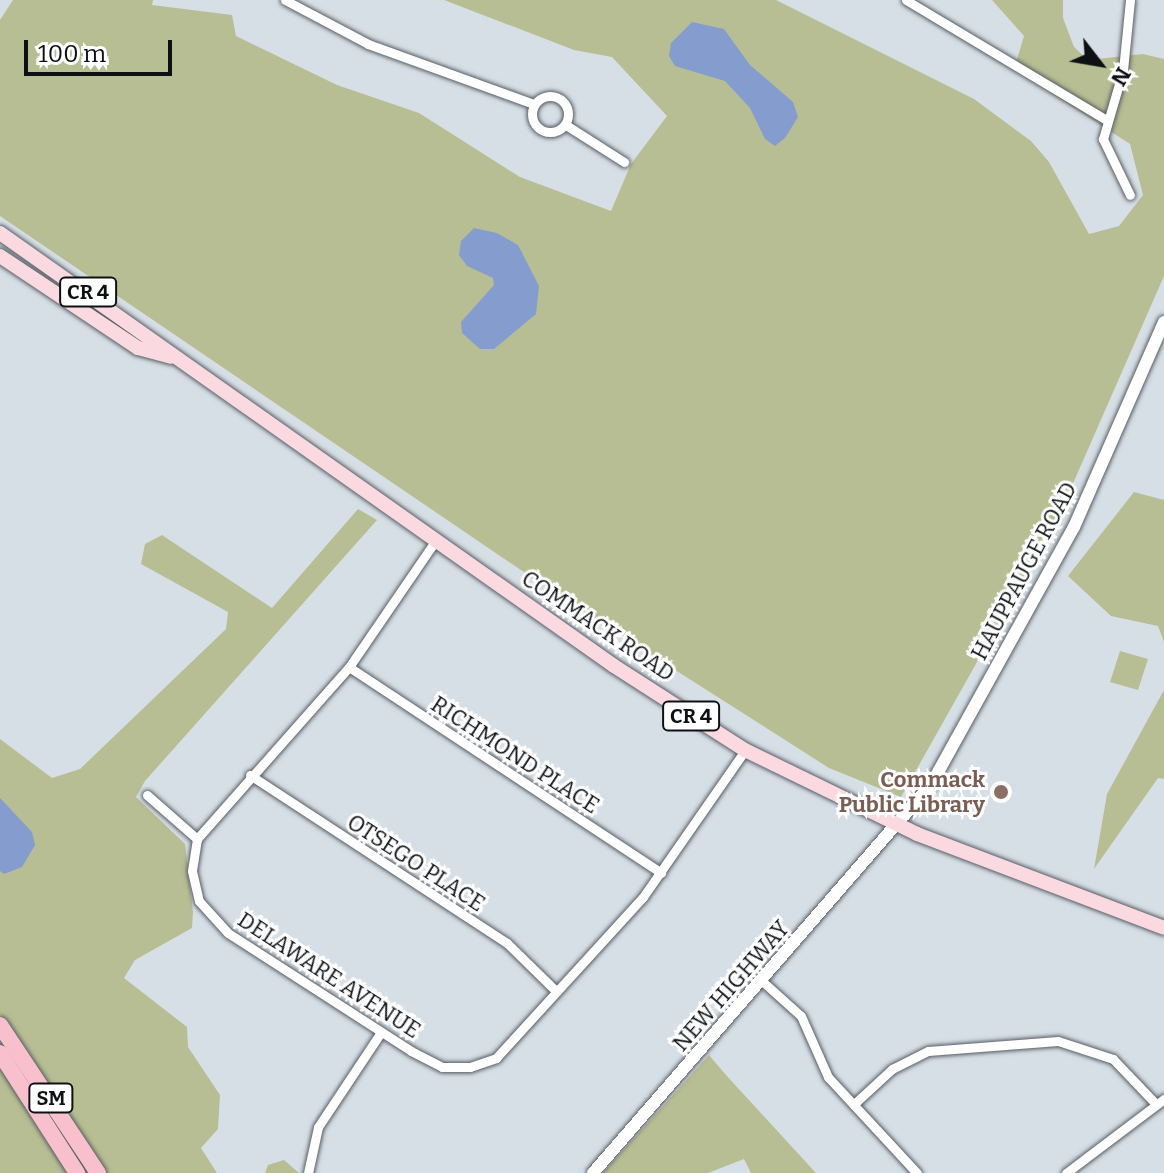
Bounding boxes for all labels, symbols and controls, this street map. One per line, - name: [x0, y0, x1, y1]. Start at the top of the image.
- scale bar: [28, 24, 176, 74]
- north arrow: [1060, 24, 1140, 104]
- text: 100 m: [38, 40, 106, 68]
- text: N: [1105, 62, 1137, 91]
- road number: CR 4: [58, 276, 118, 308]
- street label: HAUPPAUGE ROAD: [966, 478, 1082, 664]
- street label: COMMACK ROAD: [517, 565, 679, 687]
- street label: RICHMOND PLACE: [426, 691, 604, 819]
- road number: CR 4: [661, 700, 721, 732]
- place label: Commack Public Library: [839, 766, 985, 818]
- marker: Commack Public Library: [992, 783, 1010, 801]
- street label: OTSEGO PLACE: [342, 809, 490, 917]
- street label: DELAWARE AVENUE: [233, 906, 425, 1044]
- street label: NEW HIGHWAY: [667, 915, 795, 1057]
- road number: SM: [27, 1082, 75, 1114]

